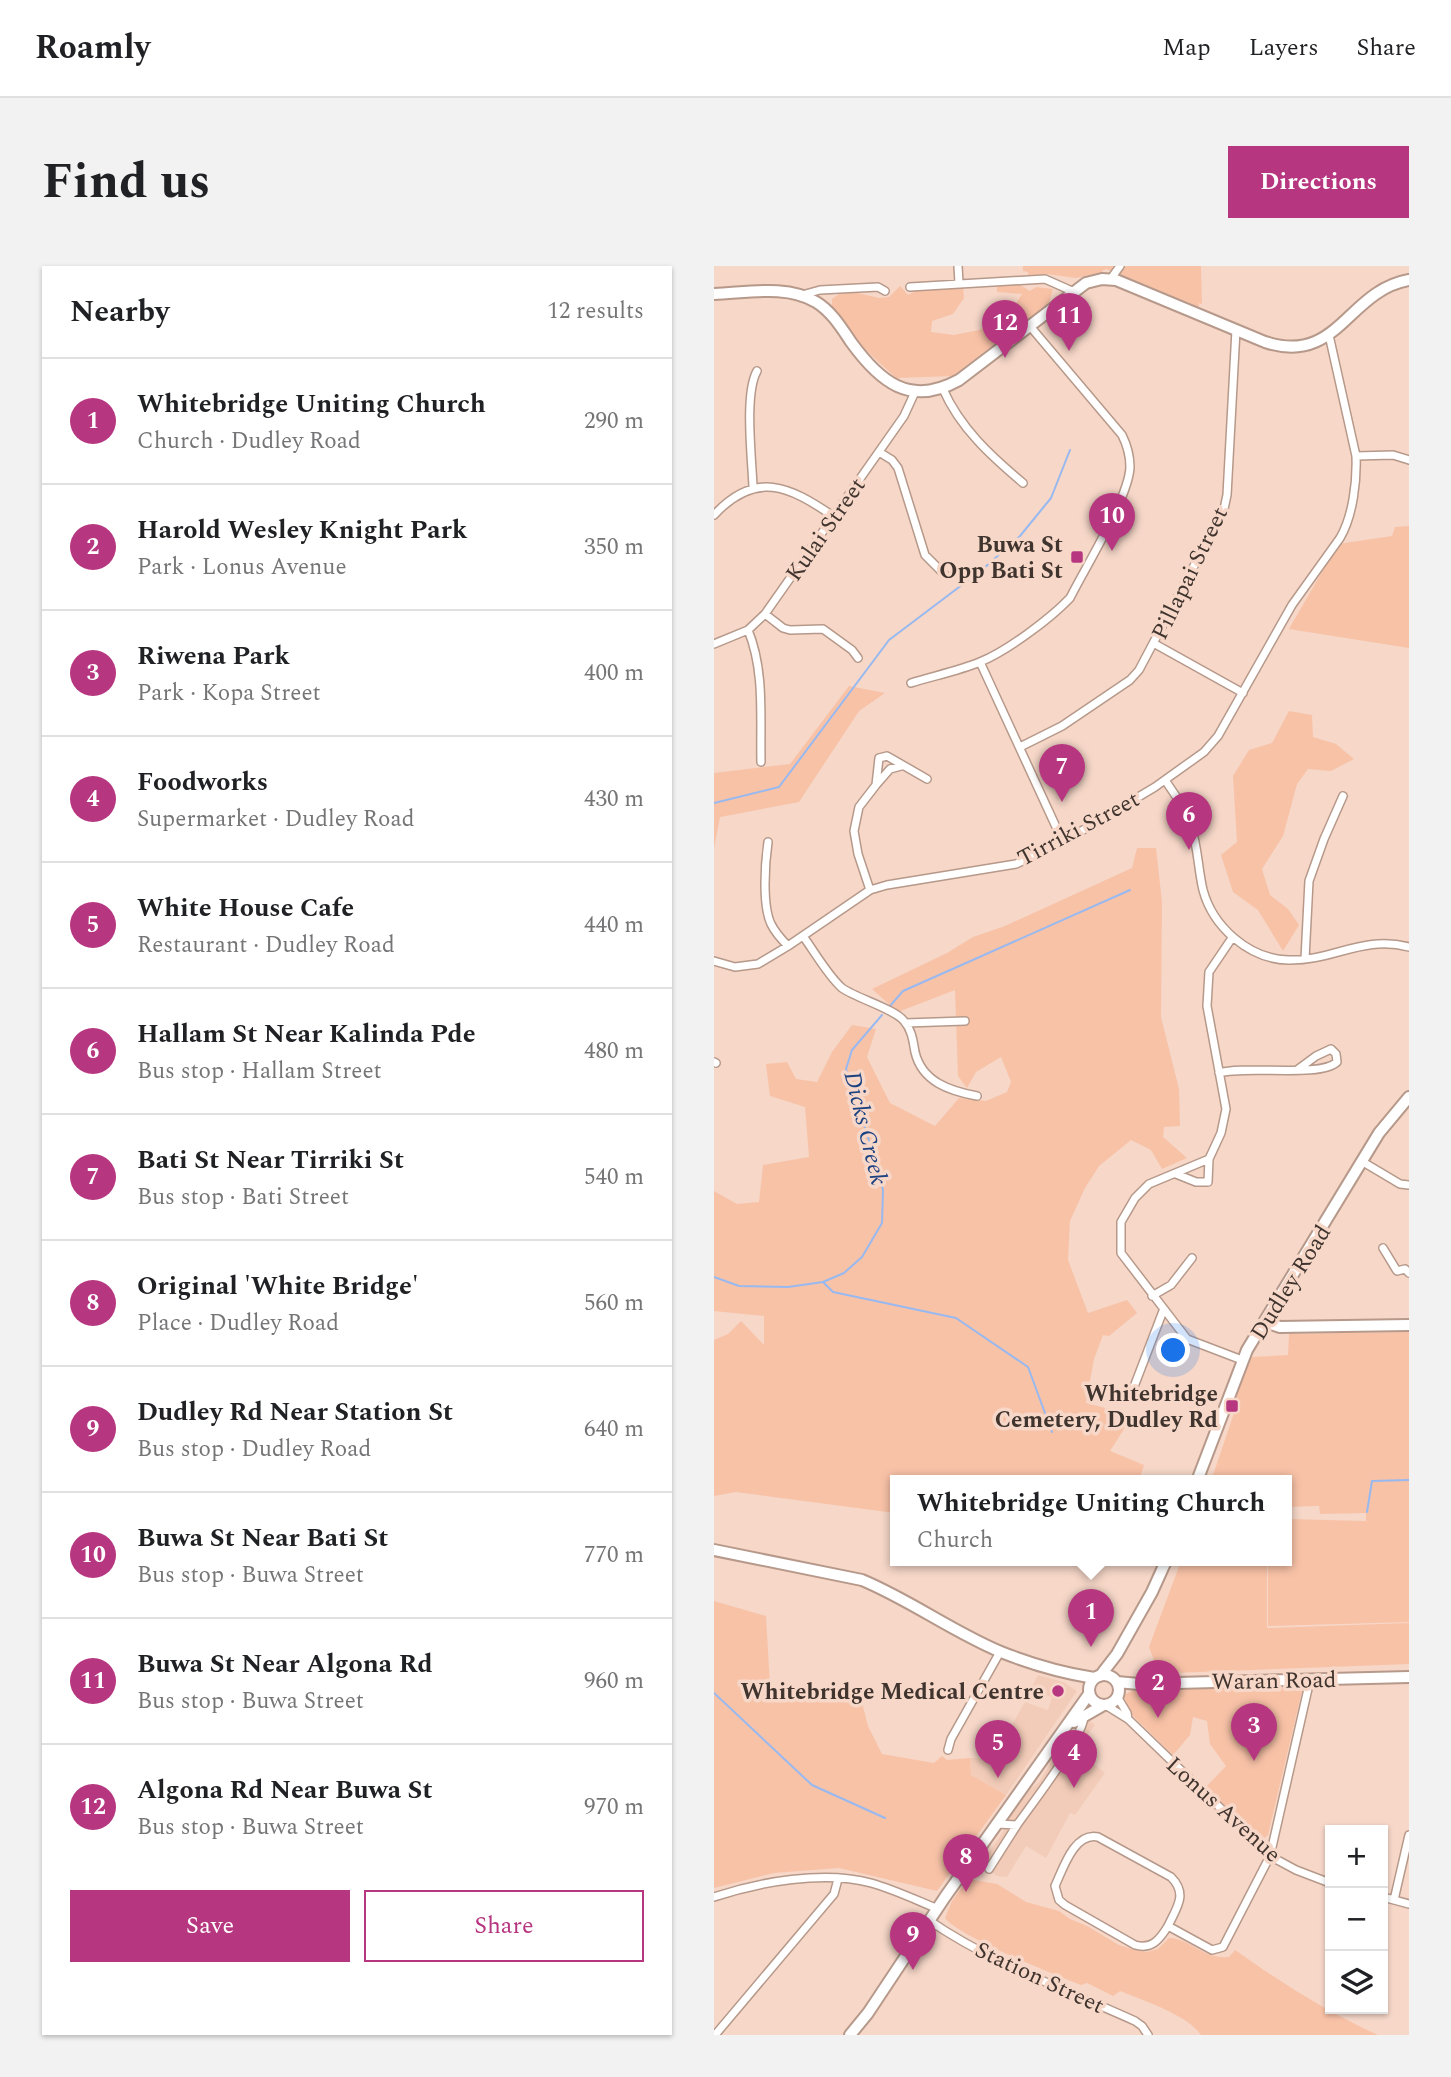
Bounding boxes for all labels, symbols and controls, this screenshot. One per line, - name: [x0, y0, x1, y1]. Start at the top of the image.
- text: Roamly: [35, 23, 150, 73]
- text: Map: [1162, 30, 1211, 66]
- text: Layers: [1249, 30, 1319, 66]
- text: Share: [1357, 30, 1416, 66]
- text: Find us: [42, 145, 210, 220]
- button: Directions: [1228, 146, 1409, 218]
- text: Nearby: [70, 289, 169, 335]
- pin: 11: [1046, 293, 1092, 351]
- text: 12 results: [547, 294, 644, 329]
- pin: 12: [982, 300, 1028, 358]
- text: Whitebridge Uniting Church: [137, 384, 486, 424]
- text: 1: [87, 404, 99, 439]
- text: 290 m: [584, 404, 644, 439]
- text: Church · Dudley Road: [137, 424, 361, 459]
- street label: Kulai Street: [777, 471, 875, 589]
- pin: 10: [1089, 493, 1135, 551]
- street label: Pillapai Street: [1143, 501, 1238, 646]
- text: Harold Wesley Knight Park: [137, 510, 467, 550]
- place label: Buwa St Opp Bati St: [939, 528, 1063, 589]
- text: 2: [87, 530, 99, 565]
- text: 350 m: [584, 530, 644, 565]
- marker: Buwa St Opp Bati St: [1069, 549, 1085, 565]
- text: Park · Lonus Avenue: [137, 550, 347, 585]
- text: Riwena Park: [137, 636, 290, 676]
- text: 3: [87, 656, 99, 691]
- text: 400 m: [584, 656, 644, 691]
- text: Park · Kopa Street: [137, 676, 321, 711]
- pin: 7: [1039, 744, 1085, 802]
- text: Foodworks: [137, 762, 268, 802]
- text: 4: [87, 782, 99, 817]
- text: 430 m: [584, 782, 644, 817]
- street label: Tirriki Street: [1011, 782, 1146, 876]
- pin: 6: [1166, 792, 1212, 850]
- text: Supermarket · Dudley Road: [137, 802, 415, 837]
- text: White House Cafe: [137, 888, 354, 928]
- text: 5: [87, 908, 99, 943]
- text: 440 m: [584, 908, 644, 943]
- text: Restaurant · Dudley Road: [137, 928, 395, 963]
- text: Hallam St Near Kalinda Pde: [137, 1014, 476, 1054]
- text: 6: [87, 1034, 99, 1069]
- text: 480 m: [584, 1034, 644, 1069]
- text: Bus stop · Hallam Street: [137, 1054, 382, 1089]
- water label: Dicks Creek: [833, 1067, 897, 1189]
- text: Bati St Near Tirriki St: [137, 1140, 404, 1180]
- text: 7: [87, 1160, 99, 1195]
- text: 540 m: [584, 1160, 644, 1195]
- text: Bus stop · Bati Street: [137, 1180, 349, 1215]
- street label: Dudley Road: [1242, 1218, 1341, 1347]
- text: Original 'White Bridge': [137, 1266, 418, 1306]
- text: 8: [87, 1286, 99, 1321]
- text: 560 m: [584, 1286, 644, 1321]
- text: Place · Dudley Road: [137, 1306, 339, 1341]
- your location: [1156, 1333, 1190, 1367]
- place label: Whitebridge Cemetery, Dudley Rd: [995, 1377, 1218, 1438]
- text: Dudley Rd Near Station St: [137, 1392, 453, 1432]
- marker: Whitebridge Cemetery, Dudley Rd: [1224, 1398, 1240, 1414]
- text: 9: [87, 1412, 99, 1447]
- text: 640 m: [584, 1412, 644, 1447]
- text: Bus stop · Dudley Road: [137, 1432, 371, 1467]
- popup: [890, 1475, 1292, 1566]
- text: Whitebridge Uniting Church: [917, 1483, 1265, 1523]
- text: Buwa St Near Bati St: [137, 1518, 388, 1558]
- text: Church: [917, 1523, 993, 1558]
- text: 10: [80, 1538, 106, 1573]
- text: 770 m: [584, 1538, 644, 1573]
- text: Bus stop · Buwa Street: [137, 1558, 364, 1593]
- pin: 1: [1068, 1589, 1114, 1647]
- text: Buwa St Near Algona Rd: [137, 1644, 433, 1684]
- pin: 2: [1135, 1660, 1181, 1718]
- street label: Waran Road: [1211, 1663, 1337, 1700]
- text: 11: [80, 1664, 106, 1699]
- text: 960 m: [584, 1664, 644, 1699]
- place label: Whitebridge Medical Centre: [741, 1675, 1044, 1710]
- marker: Whitebridge Medical Centre: [1050, 1683, 1066, 1699]
- text: Bus stop · Buwa Street: [137, 1684, 364, 1719]
- pin: 3: [1231, 1703, 1277, 1761]
- pin: 5: [975, 1720, 1021, 1778]
- pin: 4: [1051, 1730, 1097, 1788]
- street label: Lonus Avenue: [1157, 1749, 1289, 1872]
- text: Algona Rd Near Buwa St: [137, 1770, 433, 1810]
- text: 12: [80, 1790, 106, 1825]
- text: 970 m: [584, 1790, 644, 1825]
- text: Bus stop · Buwa Street: [137, 1810, 364, 1845]
- map controls: [1325, 1825, 1388, 2014]
- button: +: [1325, 1825, 1388, 1888]
- pin: 8: [943, 1834, 989, 1892]
- button: −: [1325, 1888, 1388, 1951]
- button: Save: [70, 1890, 350, 1962]
- button: Share: [364, 1890, 644, 1962]
- pin: 9: [890, 1912, 936, 1970]
- street label: Station Street: [969, 1933, 1110, 2024]
- button: layers: [1325, 1951, 1388, 2014]

